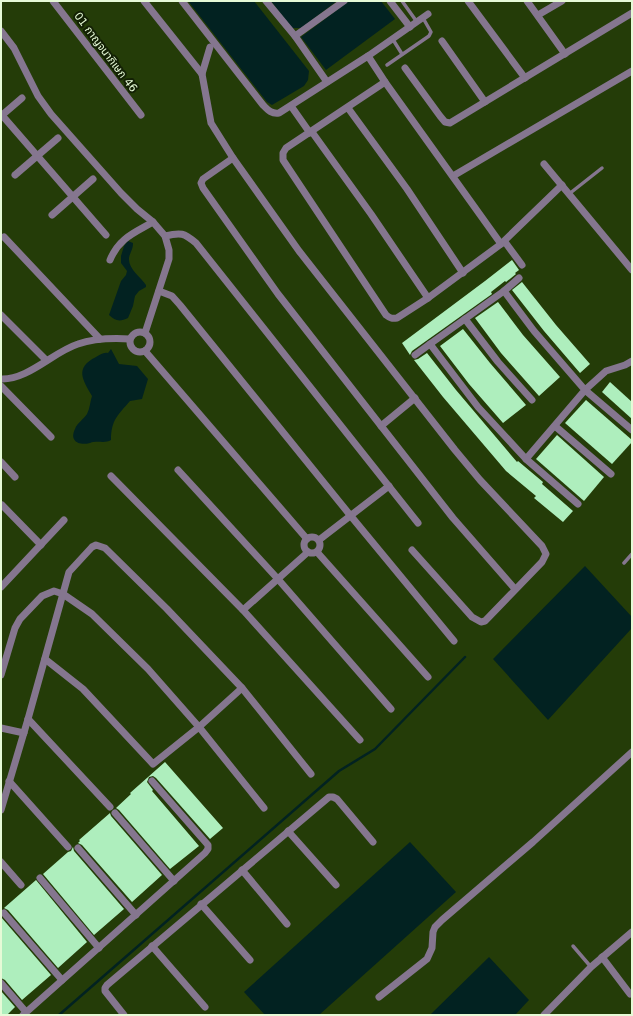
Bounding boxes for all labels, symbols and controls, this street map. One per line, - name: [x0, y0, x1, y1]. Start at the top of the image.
- street label: 01 กาญจนาภิเษก 46: [71, 10, 140, 95]

